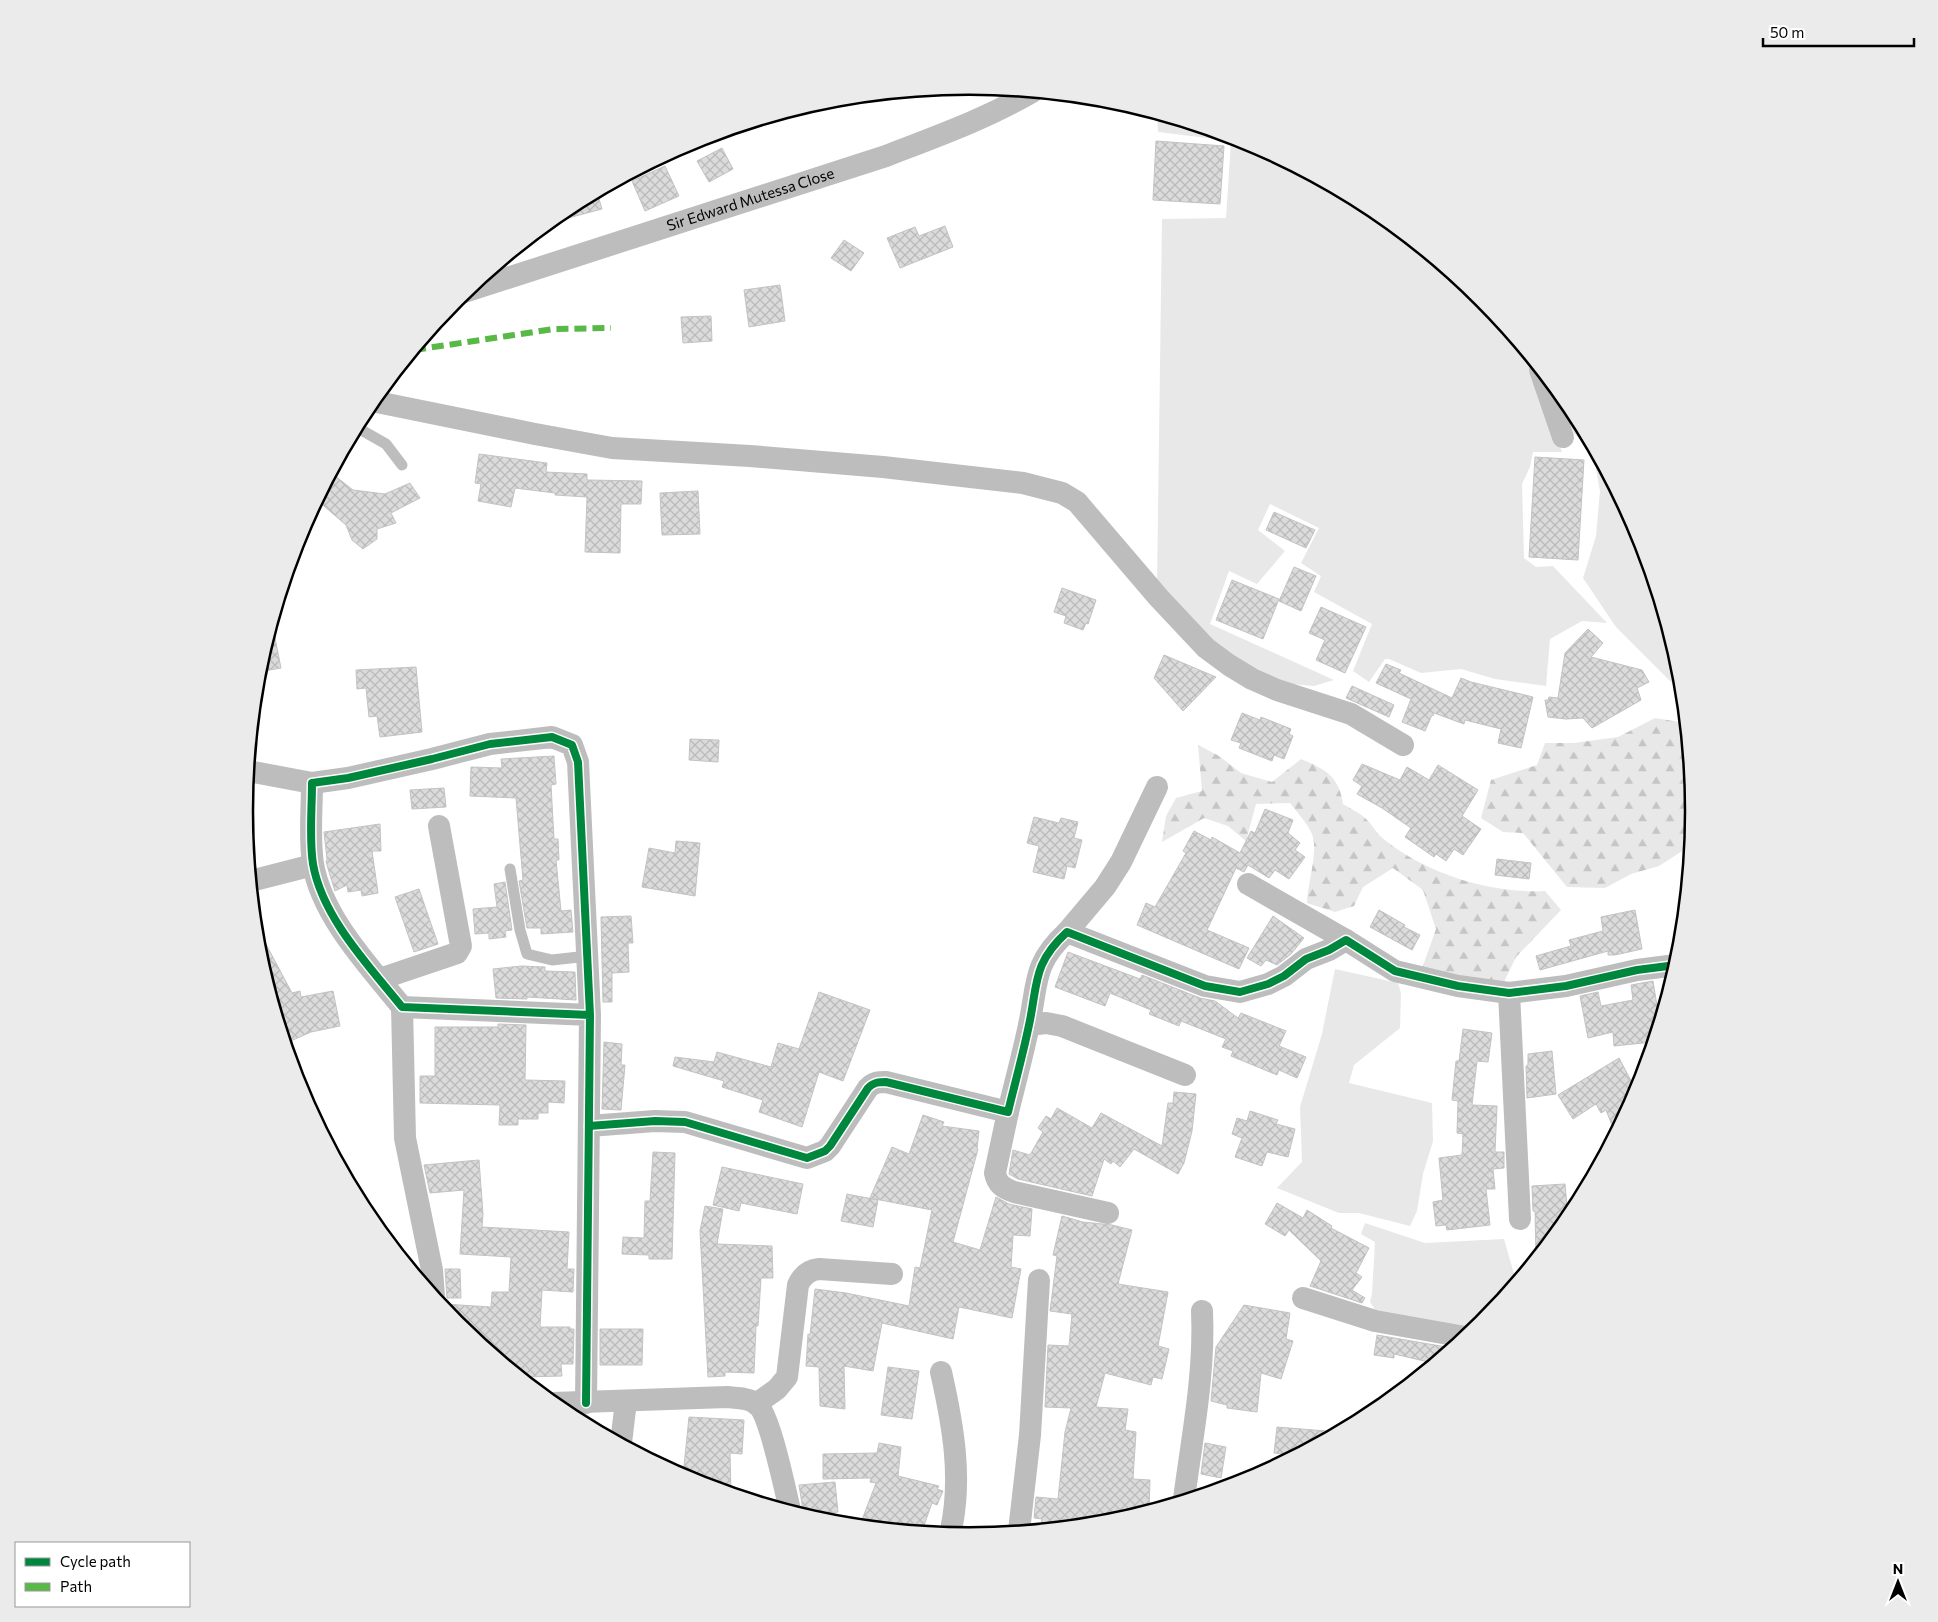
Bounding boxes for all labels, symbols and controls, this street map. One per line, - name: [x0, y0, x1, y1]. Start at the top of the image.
- scale bar: [1763, 15, 1914, 47]
- text: 50 m: [1770, 23, 1804, 41]
- street label: Sir Edward Mutessa Close: [664, 163, 836, 234]
- legend: [15, 1542, 190, 1607]
- text: Cycle path: [60, 1552, 131, 1570]
- north arrow: [1873, 1557, 1923, 1607]
- text: N: [1893, 1560, 1903, 1577]
- text: Path: [60, 1577, 92, 1595]

